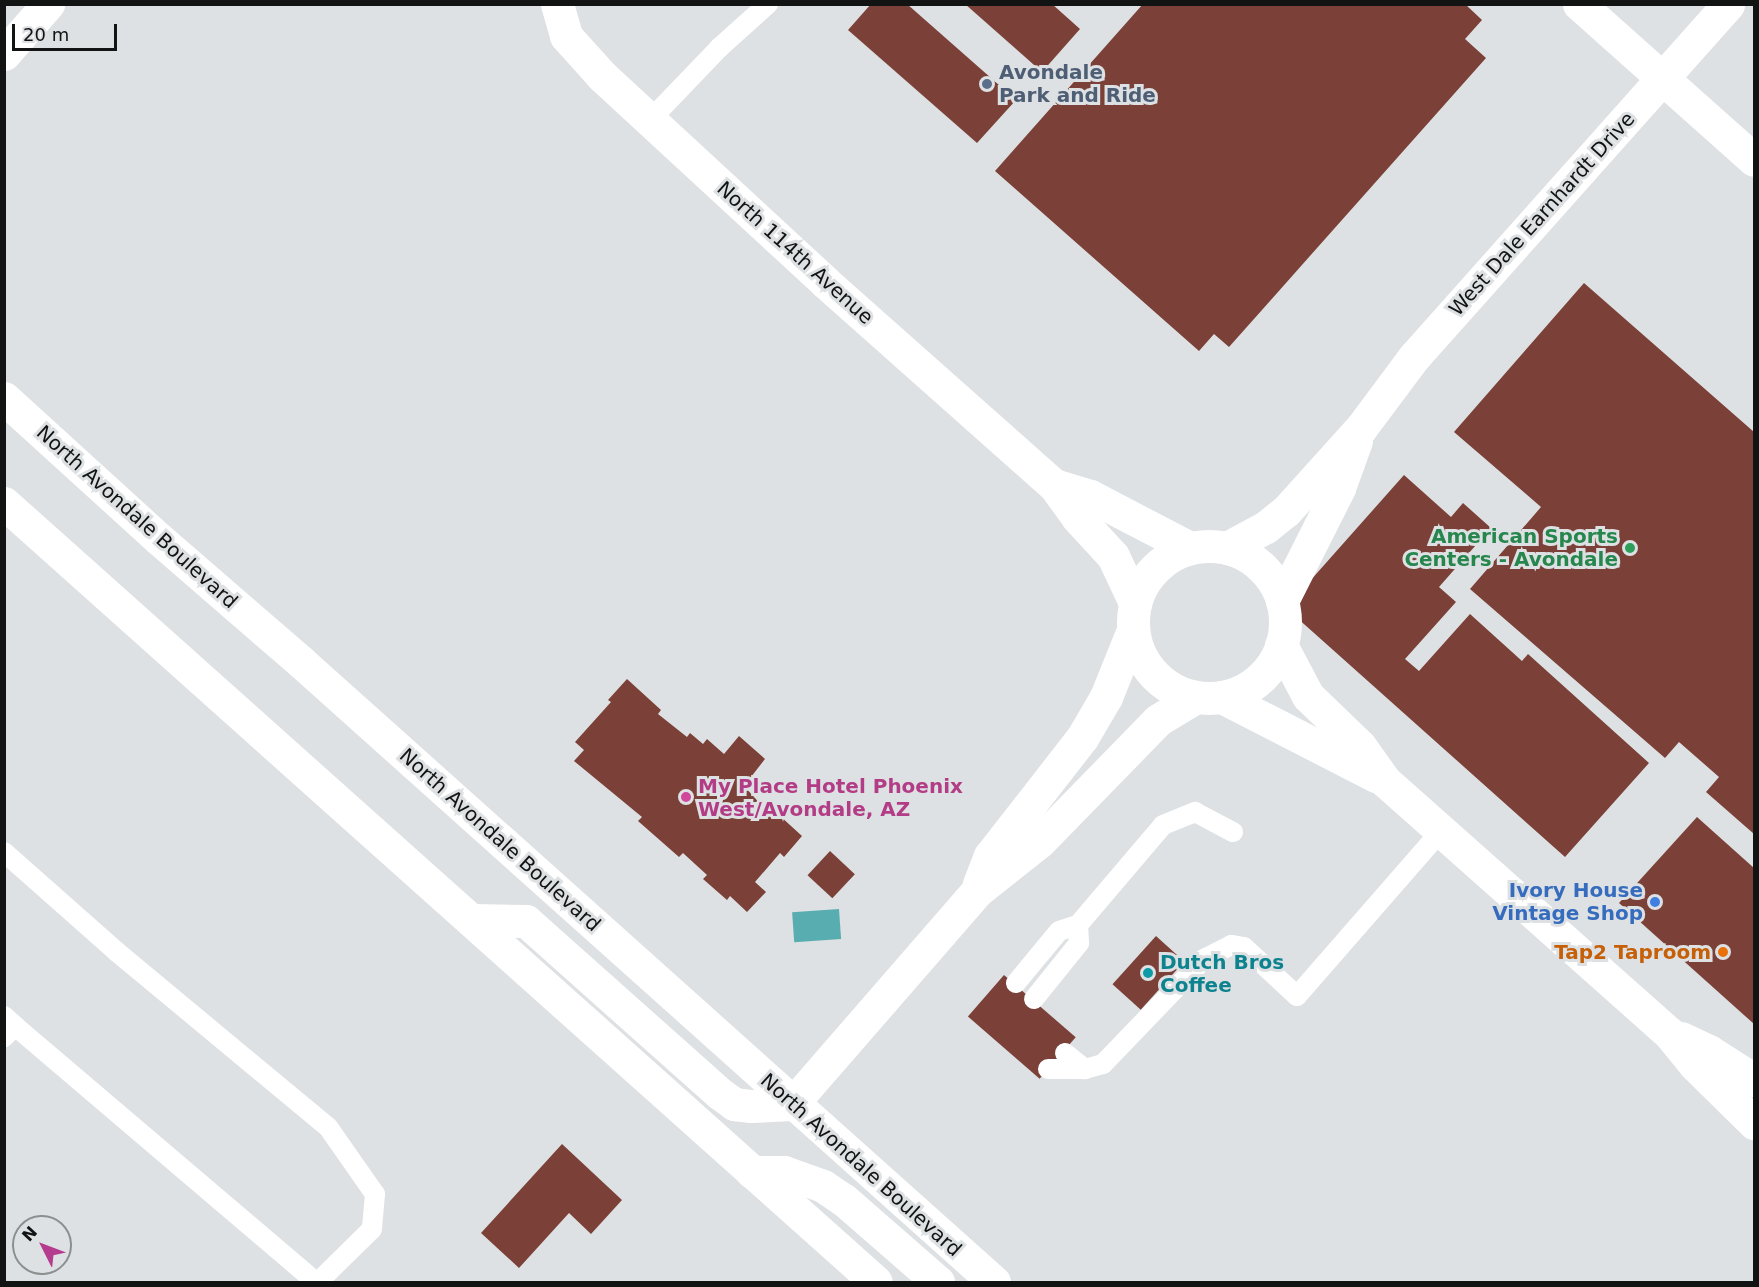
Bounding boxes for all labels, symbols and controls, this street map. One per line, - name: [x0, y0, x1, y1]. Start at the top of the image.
- scale bar: [15, 12, 120, 50]
- text: 20 m: [23, 24, 69, 45]
- place label: Avondale Park and Ride: [999, 60, 1156, 107]
- marker: Avondale Park and Ride: [980, 77, 994, 91]
- street label: West Dale Earnhardt Drive: [1444, 107, 1640, 321]
- street label: North 114th Avenue: [712, 177, 878, 329]
- street label: North Avondale Boulevard: [32, 420, 242, 614]
- place label: American Sports Centers - Avondale: [1404, 524, 1618, 571]
- marker: American Sports Centers - Avondale: [1623, 541, 1637, 555]
- street label: North Avondale Boulevard: [395, 743, 605, 937]
- place label: My Place Hotel Phoenix West/Avondale, AZ: [698, 774, 963, 821]
- marker: My Place Hotel Phoenix West/Avondale, AZ: [679, 790, 693, 804]
- place label: Ivory House Vintage Shop: [1492, 879, 1643, 926]
- marker: Ivory House Vintage Shop: [1648, 895, 1662, 909]
- place label: Tap2 Taproom: [1554, 940, 1711, 964]
- marker: Tap2 Taproom: [1716, 945, 1730, 959]
- place label: Dutch Bros Coffee: [1160, 950, 1284, 997]
- marker: Dutch Bros Coffee: [1141, 966, 1155, 980]
- street label: North Avondale Boulevard: [756, 1068, 966, 1262]
- north arrow: [12, 1215, 72, 1275]
- text: N: [18, 1223, 41, 1245]

